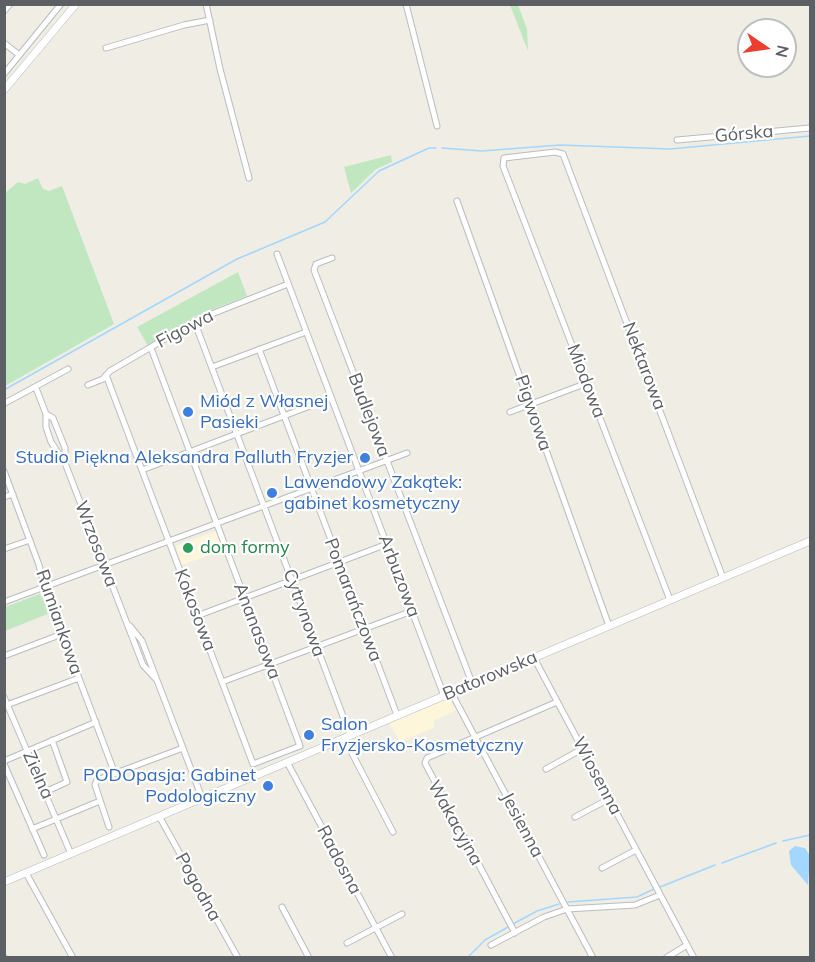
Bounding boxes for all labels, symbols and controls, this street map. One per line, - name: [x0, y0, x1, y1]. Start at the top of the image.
- north arrow: [737, 18, 797, 78]
- text: N: [771, 43, 794, 60]
- street label: Górska: [714, 121, 774, 147]
- street label: Figowa: [153, 305, 217, 353]
- street label: Nektarowa: [617, 319, 671, 413]
- street label: Miodowa: [562, 341, 610, 421]
- street label: Budlejowa: [343, 370, 395, 460]
- street label: Pigwowa: [510, 372, 556, 454]
- place label: Miód z Własnej Pasieki: [200, 391, 328, 434]
- marker: Miód z Własnej Pasieki: [181, 405, 195, 419]
- place label: Studio Piękna Aleksandra Palluth Fryzjer: [16, 447, 353, 469]
- marker: Studio Piękna Aleksandra Palluth Fryzjer: [358, 451, 372, 465]
- place label: Lawendowy Zakątek: gabinet kosmetyczny: [284, 472, 462, 514]
- marker: Lawendowy Zakątek: gabinet kosmetyczny: [265, 486, 279, 500]
- street label: Wrzosowa: [70, 498, 122, 590]
- street label: Arbuzowa: [373, 532, 425, 620]
- street label: Pomarańczowa: [320, 535, 386, 665]
- place label: dom formy: [200, 537, 289, 559]
- marker: dom formy: [181, 541, 195, 555]
- street label: Kokosowa: [169, 566, 221, 654]
- street label: Cytrynowa: [278, 566, 330, 660]
- street label: Rumiankowa: [31, 567, 87, 677]
- street label: Ananasowa: [229, 580, 285, 682]
- street label: Batorowska: [440, 646, 540, 706]
- place label: Salon Fryzjersko-Kosmetyczny: [321, 714, 524, 756]
- marker: Salon Fryzjersko-Kosmetyczny: [302, 728, 316, 742]
- street label: Wiosenna: [567, 733, 627, 819]
- street label: Zielna: [18, 748, 58, 802]
- place label: PODOpasja: Gabinet Podologiczny: [83, 765, 256, 808]
- street label: Wakacyjna: [423, 777, 487, 869]
- marker: PODOpasja: Gabinet Podologiczny: [261, 779, 275, 793]
- street label: Jesienna: [496, 789, 548, 861]
- street label: Radosna: [312, 822, 366, 898]
- street label: Pogodna: [170, 849, 226, 925]

